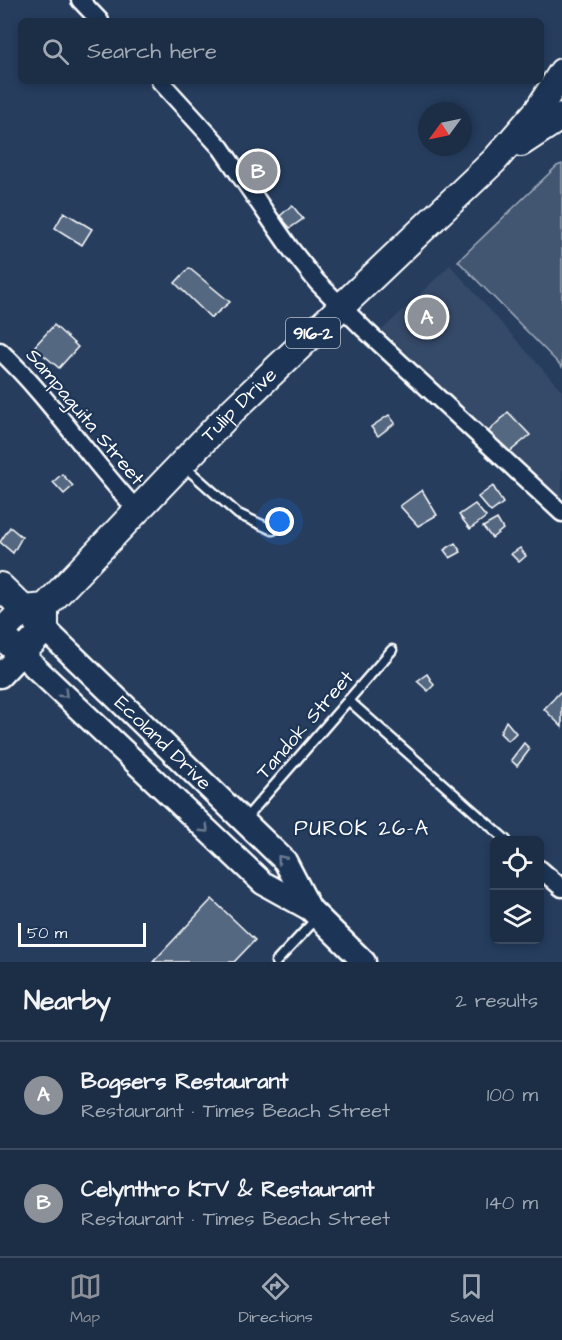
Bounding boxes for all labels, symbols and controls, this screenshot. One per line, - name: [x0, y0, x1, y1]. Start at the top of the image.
- search box: [18, 18, 544, 84]
- icon: search: [39, 35, 72, 68]
- text: Search here: [87, 36, 217, 67]
- north arrow: [418, 102, 472, 156]
- pin: B: [238, 148, 278, 194]
- pin: A: [408, 294, 446, 340]
- road number: 916-2: [286, 318, 340, 348]
- street label: Sampaguita Street: [18, 342, 151, 492]
- street label: Tulip Drive: [195, 361, 283, 449]
- your location: [265, 507, 294, 536]
- street label: Tandok Street: [250, 664, 360, 786]
- one-way arrow: [56, 687, 67, 698]
- street label: Ecoland Drive: [108, 689, 218, 797]
- district label: PUROK 26-A: [294, 814, 430, 843]
- one-way arrow: [198, 821, 209, 832]
- map controls: [490, 836, 544, 944]
- button: locate: [490, 836, 544, 890]
- one-way arrow: [277, 855, 288, 866]
- button: layers: [490, 890, 544, 944]
- scale bar: [18, 920, 146, 948]
- text: 50 m: [27, 922, 67, 944]
- text: Nearby: [24, 983, 111, 1019]
- text: 2 results: [455, 987, 538, 1015]
- text: Bogsers Restaurant: [81, 1066, 288, 1097]
- text: A: [37, 1081, 50, 1109]
- text: 100 m: [487, 1081, 538, 1109]
- text: Restaurant · Times Beach Street: [81, 1097, 390, 1125]
- text: Celynthro KTV & Restaurant: [81, 1174, 374, 1205]
- text: B: [36, 1189, 51, 1217]
- text: 140 m: [486, 1189, 538, 1217]
- text: Restaurant · Times Beach Street: [81, 1205, 390, 1233]
- tab: Map: [69, 1270, 102, 1328]
- tab: Directions: [239, 1270, 313, 1328]
- tab: Saved: [450, 1270, 493, 1328]

